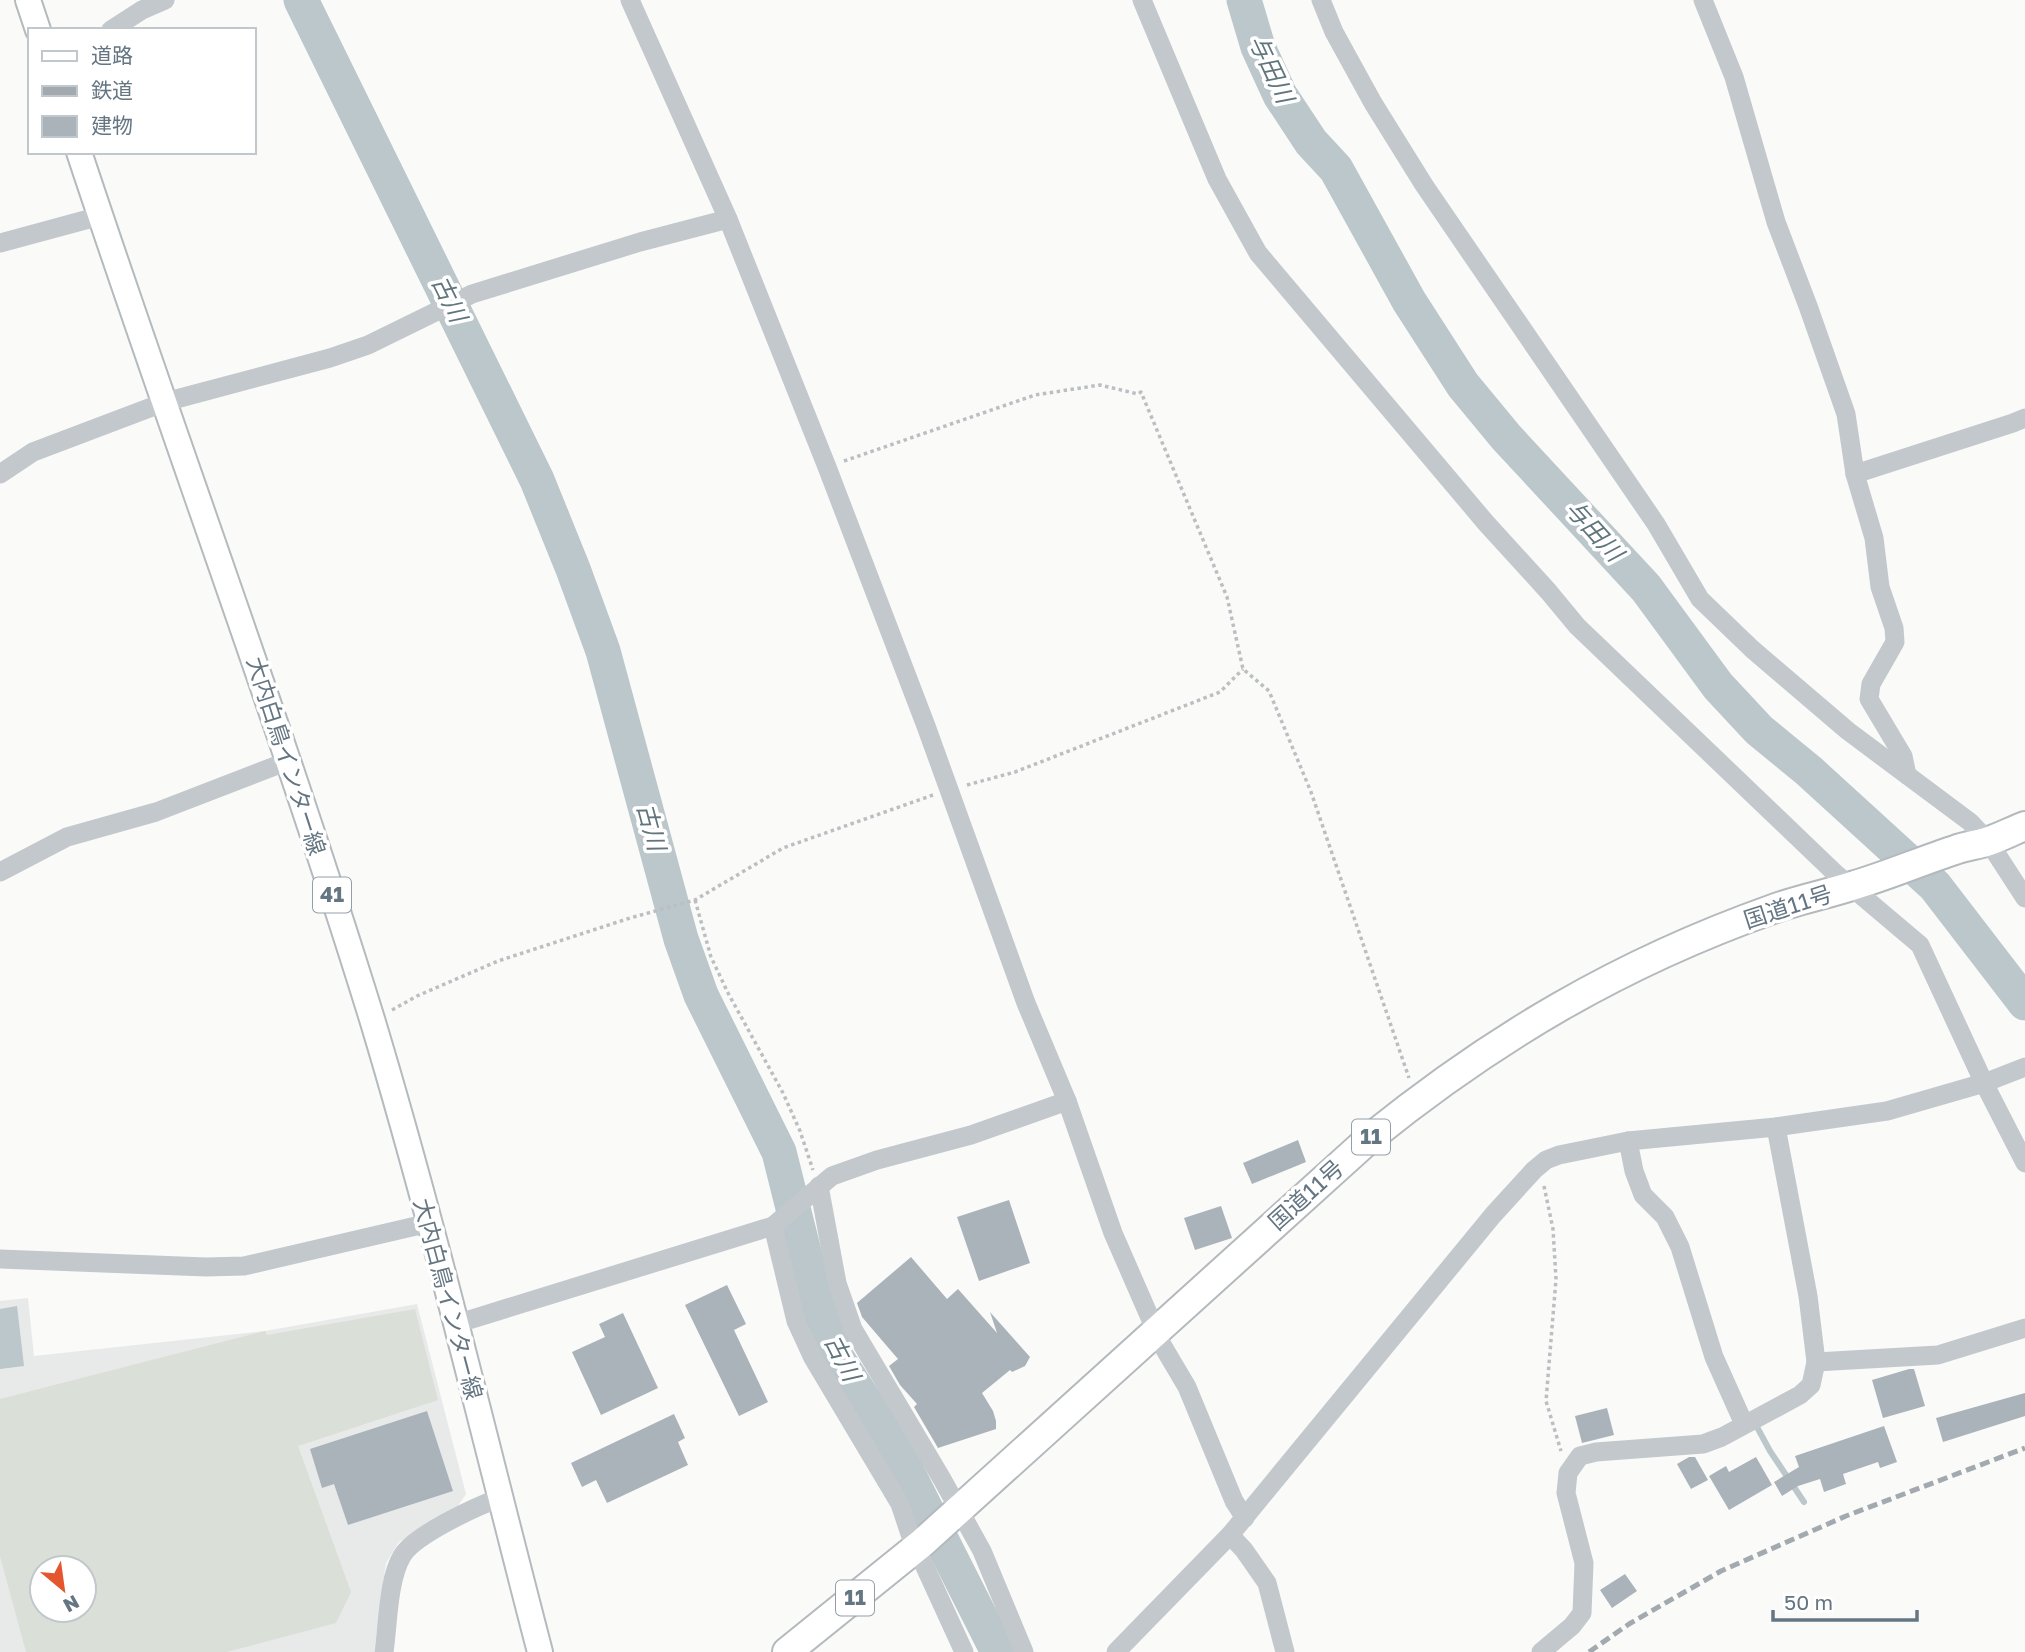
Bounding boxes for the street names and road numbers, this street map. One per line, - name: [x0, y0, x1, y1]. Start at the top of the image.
- street label: 大内白鳥インター線: [242, 653, 332, 858]
- road number: 41: [313, 878, 351, 912]
- street label: 国道11号: [1740, 879, 1835, 933]
- road number: 11: [1352, 1120, 1390, 1154]
- street label: 国道11号: [1262, 1153, 1349, 1235]
- street label: 大内白鳥インター線: [409, 1195, 489, 1402]
- road number: 11: [836, 1580, 874, 1616]

